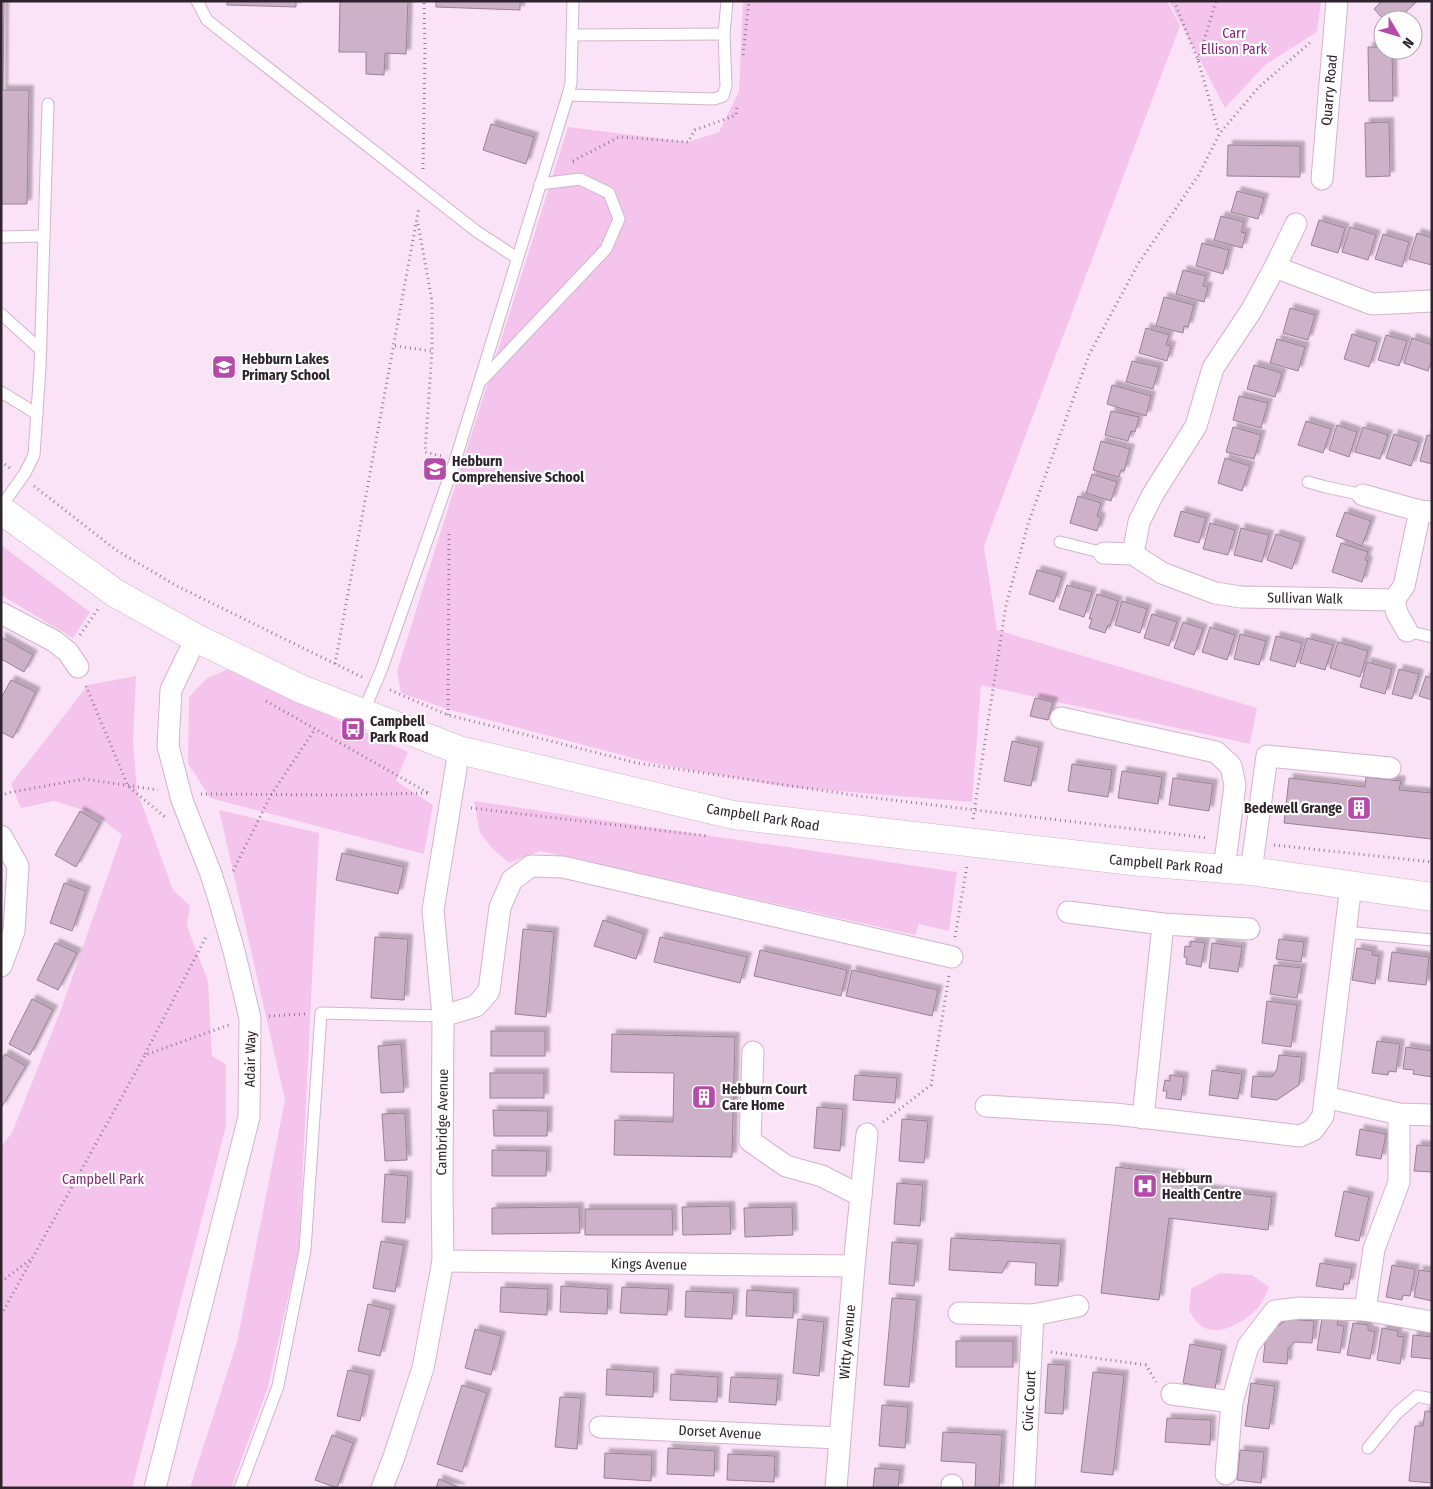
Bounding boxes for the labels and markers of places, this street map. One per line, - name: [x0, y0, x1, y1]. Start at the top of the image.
- place label: Hebburn Lakes Primary School: [242, 351, 330, 384]
- school or university icon: Hebburn Lakes Primary School: [211, 354, 237, 380]
- place label: Hebburn Comprehensive School: [452, 453, 584, 486]
- school or university icon: Hebburn Comprehensive School: [422, 456, 448, 482]
- place label: Campbell Park Road: [370, 713, 429, 746]
- bus stop icon: Campbell Park Road: [340, 716, 366, 742]
- building icon: Bedewell Grange: [1346, 795, 1372, 821]
- place label: Bedewell Grange: [1244, 800, 1342, 817]
- place label: Hebburn Court Care Home: [722, 1081, 808, 1114]
- building icon: Hebburn Court Care Home: [691, 1084, 717, 1110]
- place label: Hebburn Health Centre: [1162, 1170, 1241, 1203]
- hospital icon: Hebburn Health Centre: [1132, 1173, 1158, 1199]

